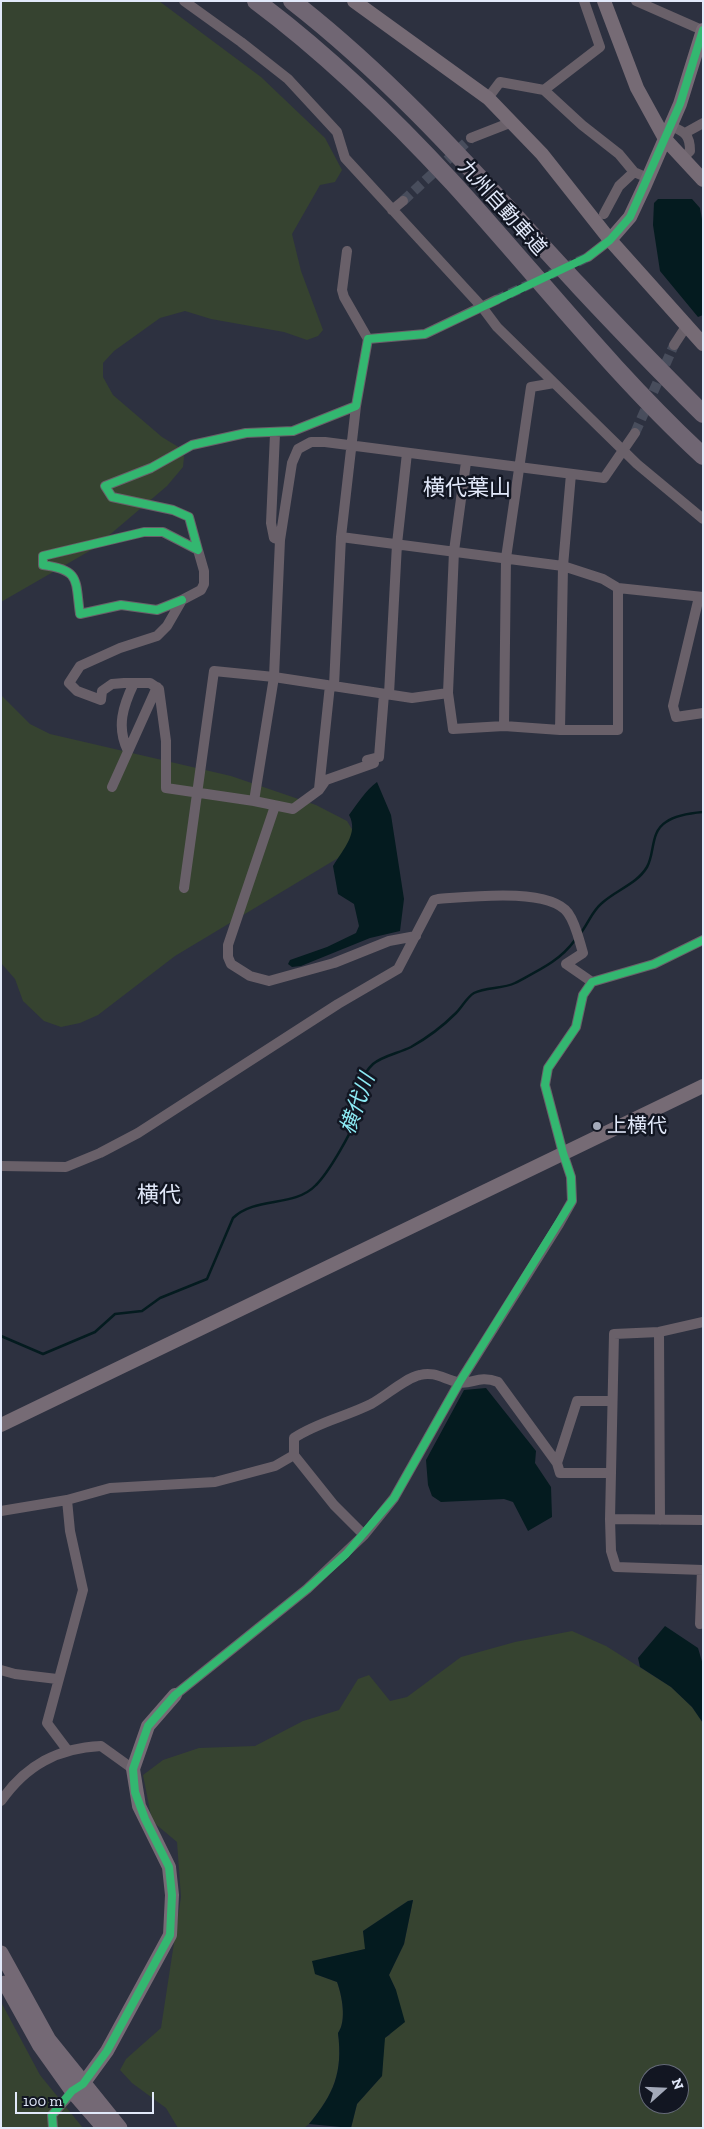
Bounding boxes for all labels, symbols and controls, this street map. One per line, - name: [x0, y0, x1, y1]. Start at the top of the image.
- street label: 九州自動車道: [453, 155, 551, 261]
- district label: 横代葉山: [423, 476, 511, 502]
- water label: 横代川: [335, 1070, 381, 1138]
- place label: 上横代: [607, 1114, 667, 1138]
- marker: 上横代: [591, 1120, 603, 1132]
- district label: 横代: [137, 1183, 181, 1209]
- north arrow: [639, 2064, 689, 2114]
- text: N: [668, 2076, 687, 2092]
- scale bar: [18, 2082, 156, 2114]
- text: 100 m: [23, 2092, 62, 2110]

